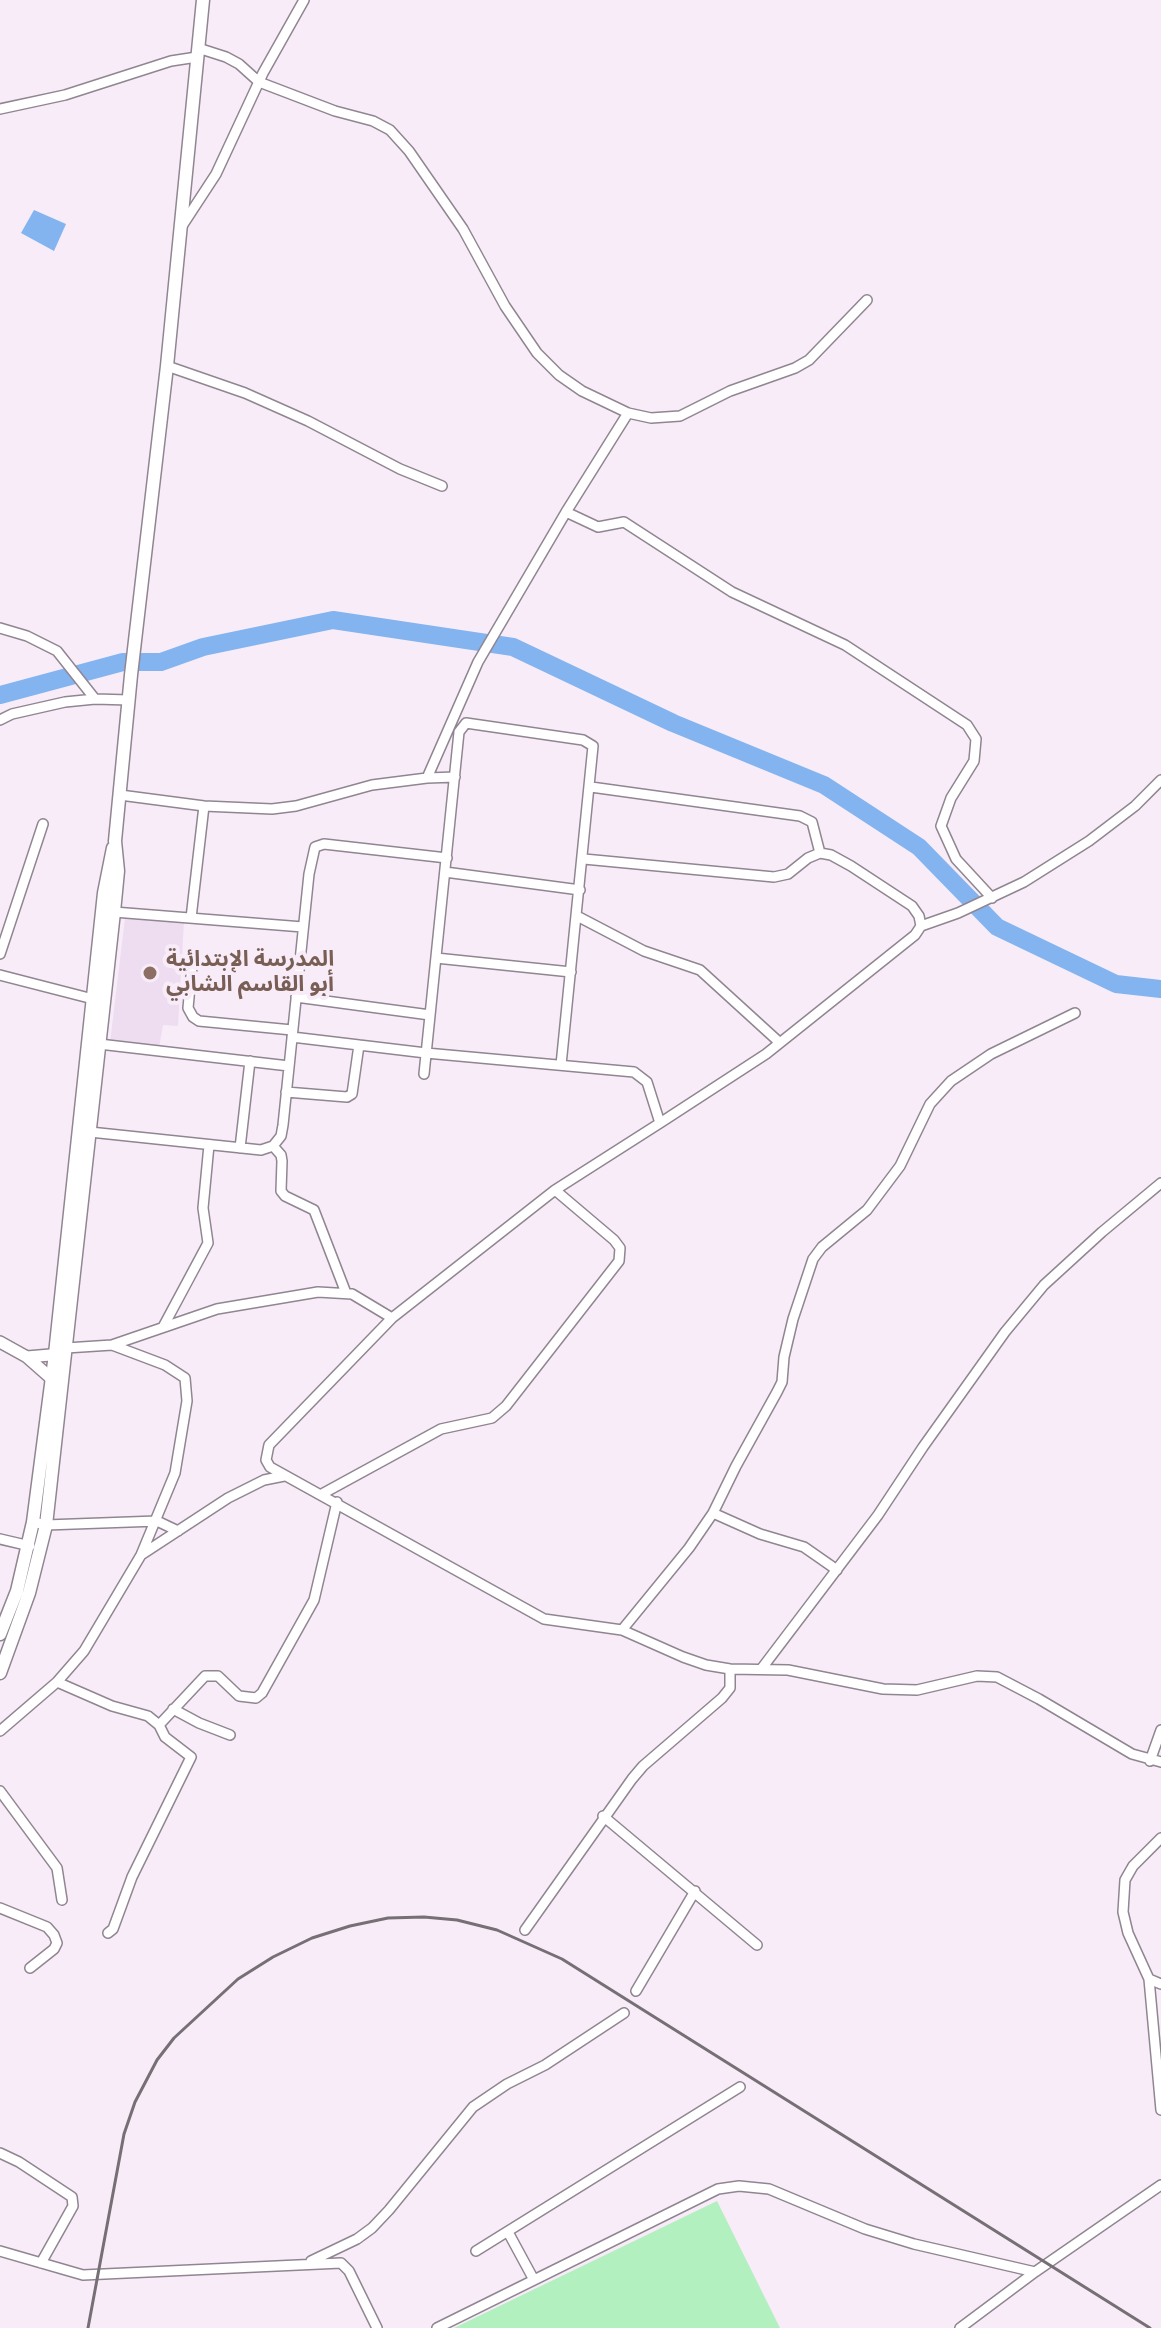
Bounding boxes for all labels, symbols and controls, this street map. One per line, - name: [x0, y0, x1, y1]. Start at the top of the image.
- place label: المدرسة الإبتدائية أبو القاسم الشابي: [166, 947, 334, 998]
- marker: المدرسة الإبتدائية أبو القاسم الشابي: [141, 964, 159, 982]

